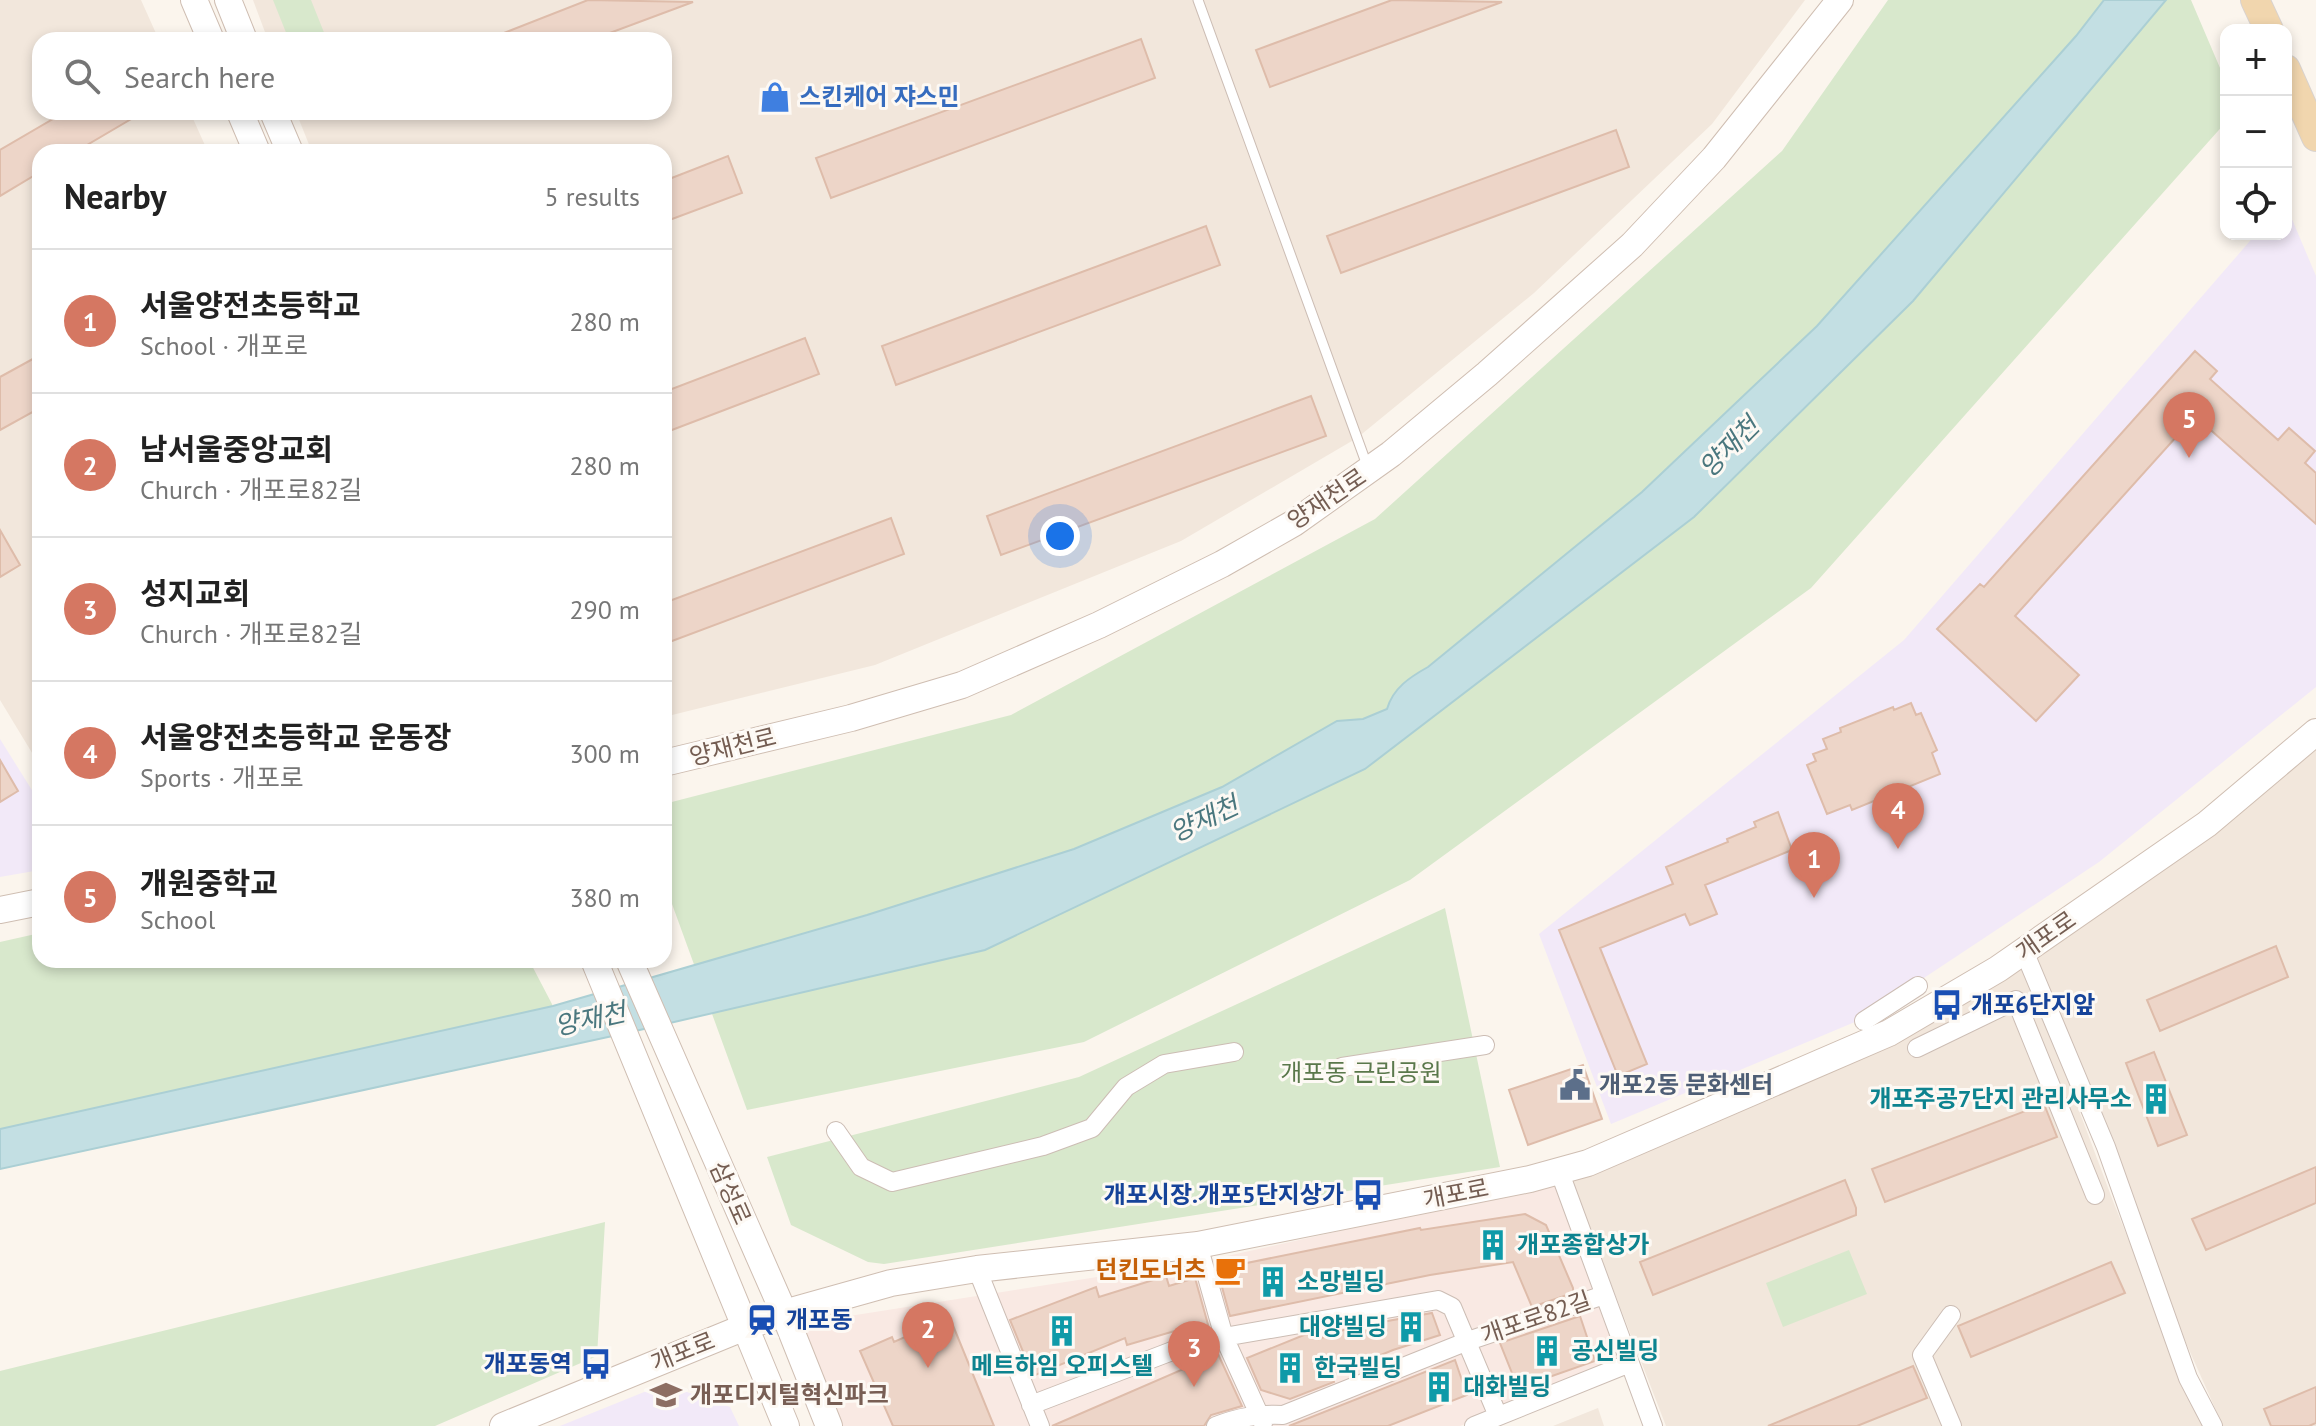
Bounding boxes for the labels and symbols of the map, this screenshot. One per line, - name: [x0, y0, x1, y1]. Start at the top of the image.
- shop icon: 스킨케어 쟈스민: [758, 80, 792, 114]
- place label: 스킨케어 쟈스민: [799, 81, 960, 112]
- pin: 5: [2163, 392, 2215, 458]
- water label: 양재천: [1692, 407, 1768, 484]
- street label: 양재천로: [1281, 461, 1372, 536]
- your location: [1040, 516, 1080, 556]
- street label: 양재천로: [686, 721, 779, 772]
- pin: 4: [1872, 783, 1924, 849]
- water label: 양재천: [1164, 787, 1246, 849]
- pin: 1: [1788, 832, 1840, 898]
- street label: 개포로: [2010, 904, 2082, 967]
- bus stop icon: 개포6단지앞: [1930, 988, 1964, 1022]
- place label: 개포6단지앞: [1971, 989, 2095, 1020]
- water label: 양재천: [551, 994, 631, 1042]
- park label: 개포동 근린공원: [1281, 1057, 1441, 1088]
- public building icon: 개포2동 문화센터: [1558, 1068, 1592, 1102]
- place label: 개포2동 문화센터: [1599, 1069, 1773, 1100]
- building icon: 개포주공7단지 관리사무소: [2139, 1082, 2173, 1116]
- place label: 개포주공7단지 관리사무소: [1869, 1083, 2132, 1114]
- street label: 삼성로: [703, 1156, 758, 1229]
- street label: 개포로: [1420, 1172, 1491, 1215]
- bus stop icon: 개포시장.개포5단지상가: [1351, 1178, 1385, 1212]
- place label: 개포시장.개포5단지상가: [1104, 1179, 1344, 1210]
- building icon: 개포종합상가: [1476, 1228, 1510, 1262]
- place label: 개포종합상가: [1517, 1229, 1649, 1260]
- cafe icon: 던킨도너츠: [1213, 1253, 1247, 1287]
- place label: 던킨도너츠: [1096, 1254, 1206, 1285]
- building icon: 소망빌딩: [1256, 1265, 1290, 1299]
- place label: 소망빌딩: [1297, 1266, 1385, 1297]
- street label: 개포로82길: [1477, 1284, 1595, 1351]
- pin: 2: [902, 1302, 954, 1368]
- station icon: 개포동: [745, 1303, 779, 1337]
- place label: 개포동: [786, 1304, 852, 1335]
- building icon: 대양빌딩: [1394, 1310, 1428, 1344]
- place label: 대양빌딩: [1299, 1311, 1387, 1342]
- building icon: 메트하임 오피스텔: [1045, 1314, 1079, 1348]
- pin: 3: [1168, 1321, 1220, 1387]
- street label: 개포로: [646, 1325, 719, 1378]
- building icon: 공신빌딩: [1530, 1334, 1564, 1368]
- place label: 공신빌딩: [1571, 1335, 1659, 1366]
- bus stop icon: 개포동역: [579, 1347, 613, 1381]
- place label: 개포동역: [484, 1348, 572, 1379]
- place label: 메트하임 오피스텔: [971, 1350, 1153, 1381]
- building icon: 한국빌딩: [1273, 1351, 1307, 1385]
- place label: 한국빌딩: [1314, 1352, 1402, 1383]
- building icon: 대화빌딩: [1422, 1370, 1456, 1404]
- place label: 대화빌딩: [1463, 1371, 1551, 1402]
- school or university icon: 개포디지털혁신파크: [649, 1378, 683, 1412]
- place label: 개포디지털혁신파크: [690, 1379, 889, 1410]

